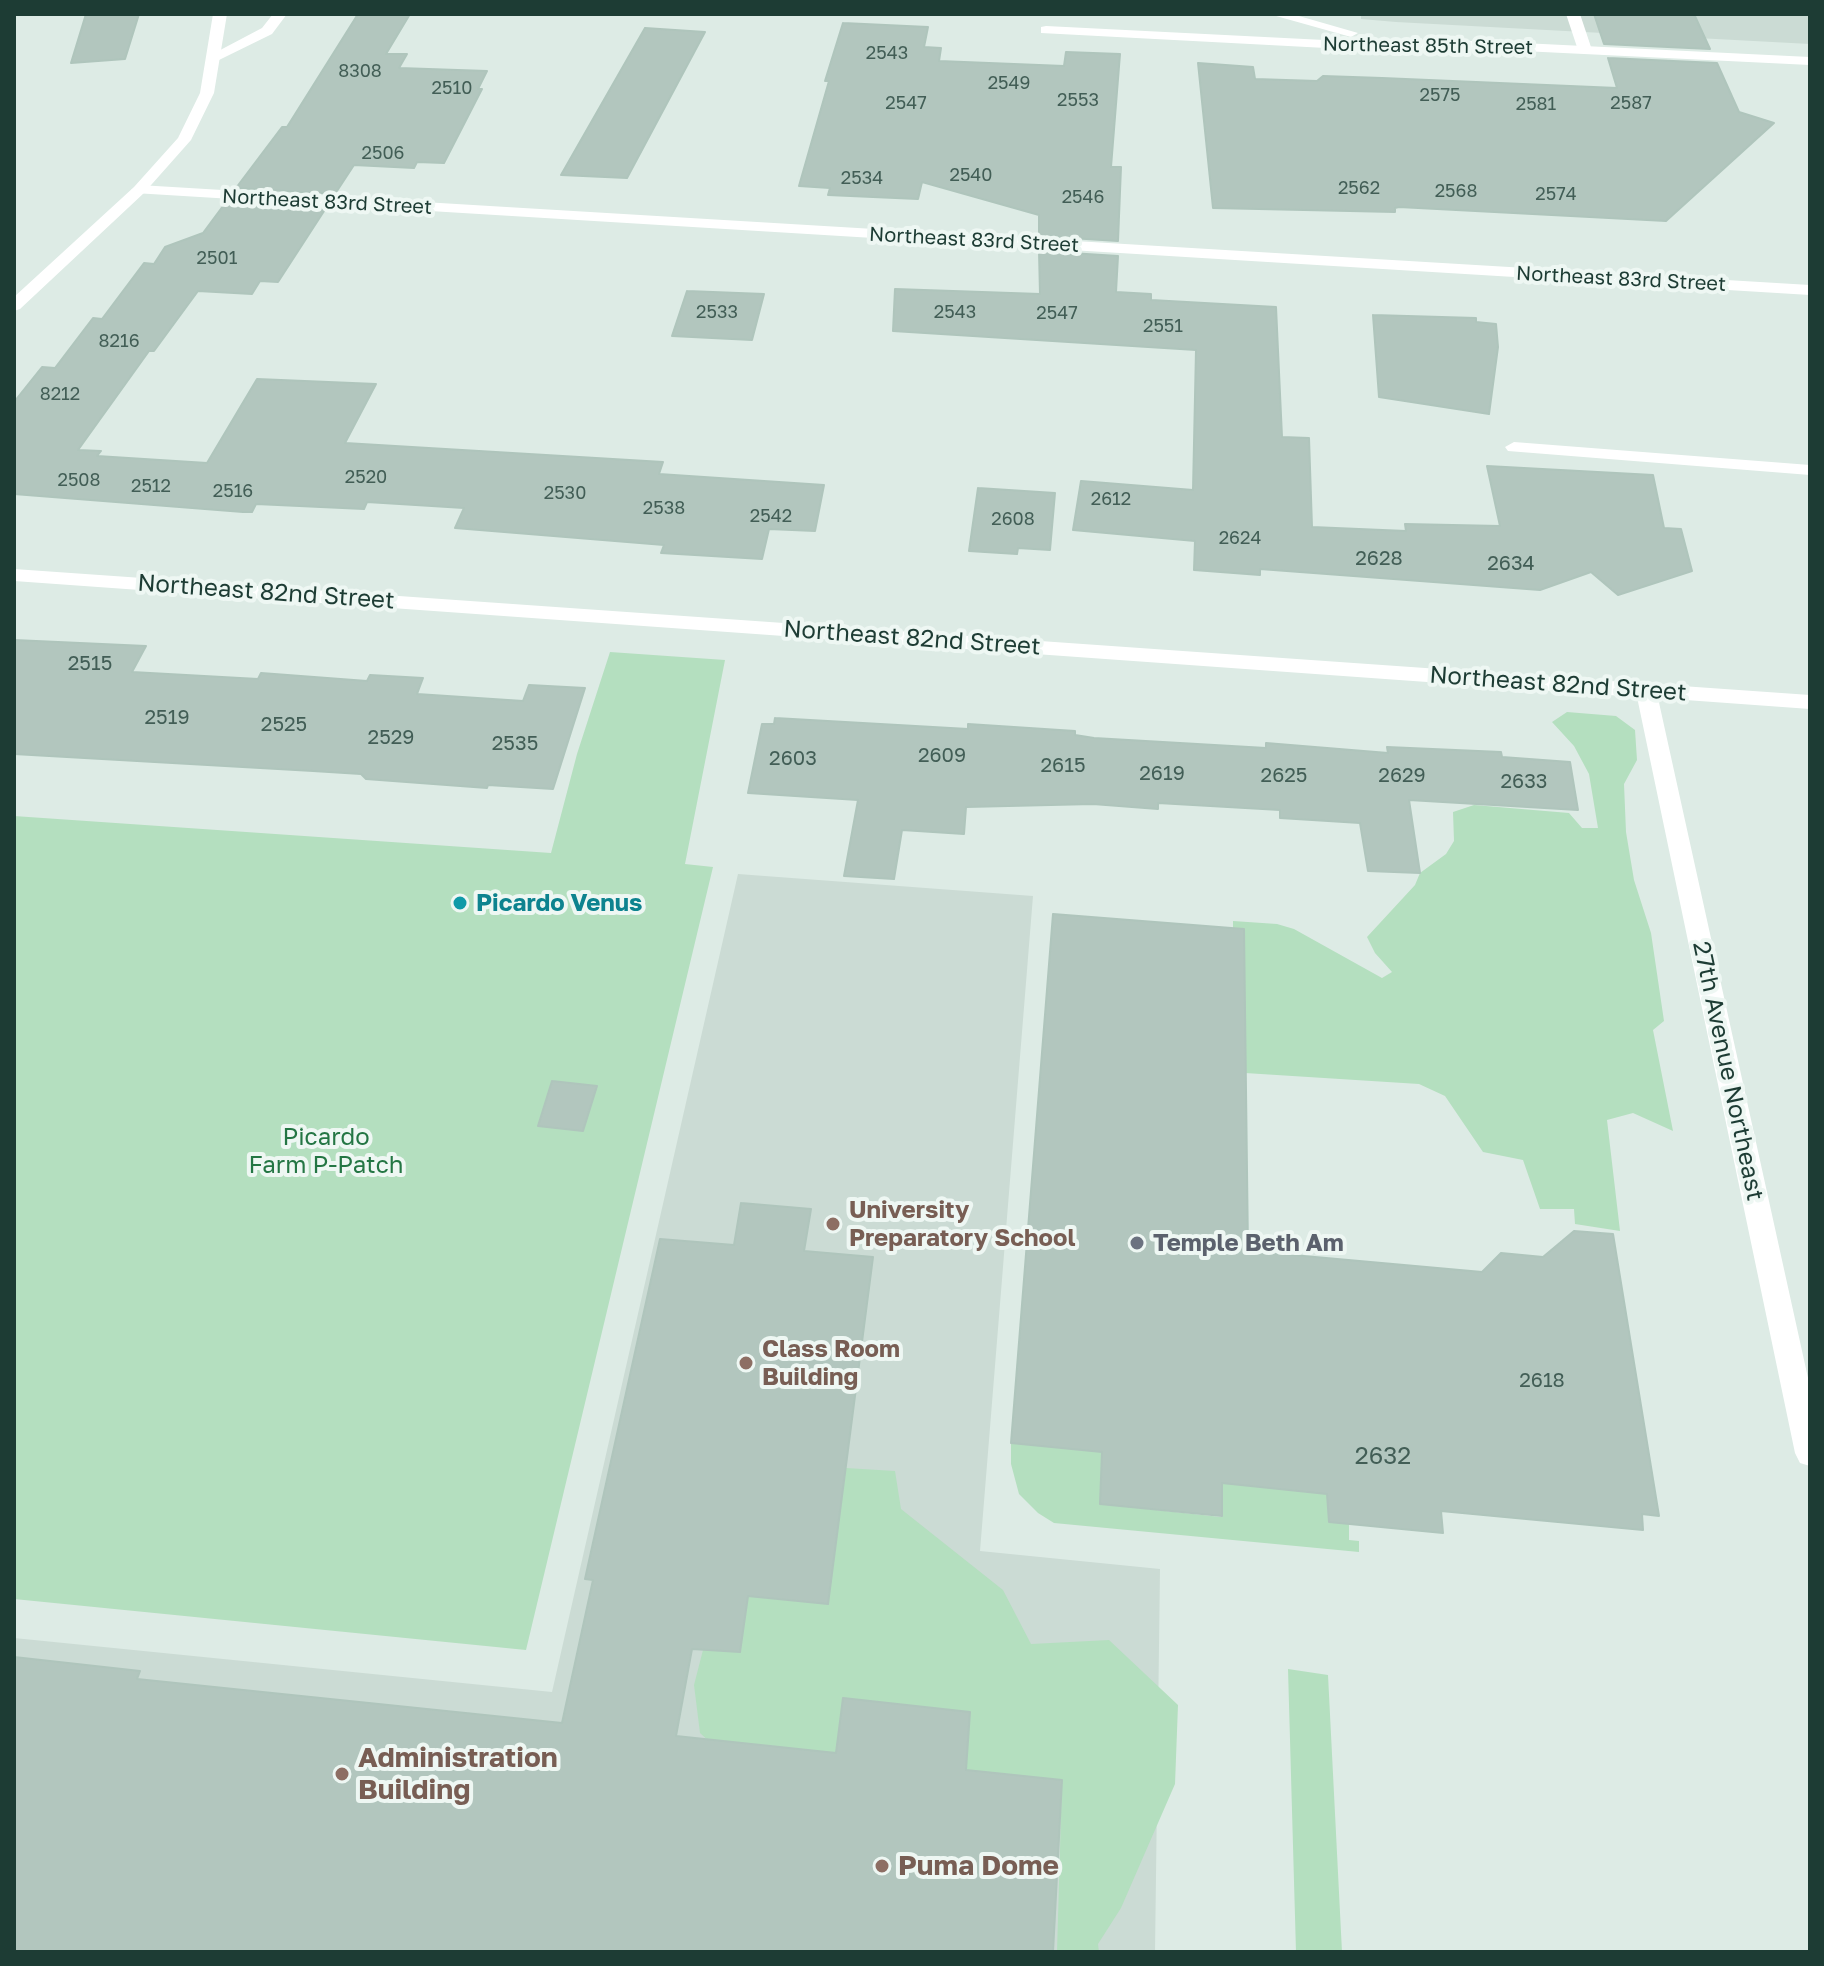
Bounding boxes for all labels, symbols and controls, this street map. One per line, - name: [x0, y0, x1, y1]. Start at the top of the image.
- street label: Northeast 85th Street: [1323, 32, 1533, 60]
- house number: 2543: [866, 42, 908, 64]
- house number: 8308: [338, 60, 382, 82]
- house number: 2549: [988, 72, 1030, 94]
- house number: 2510: [432, 77, 472, 99]
- house number: 2575: [1420, 84, 1460, 106]
- house number: 2553: [1057, 89, 1099, 111]
- house number: 2547: [885, 92, 927, 114]
- house number: 2587: [1610, 92, 1652, 114]
- house number: 2581: [1516, 93, 1556, 115]
- house number: 2506: [362, 142, 404, 164]
- house number: 2540: [949, 164, 993, 186]
- house number: 2534: [841, 167, 883, 189]
- house number: 2562: [1338, 177, 1380, 199]
- house number: 2568: [1435, 180, 1477, 202]
- house number: 2574: [1535, 183, 1577, 205]
- street label: Northeast 83rd Street: [221, 185, 433, 219]
- house number: 2546: [1062, 186, 1104, 208]
- street label: Northeast 83rd Street: [868, 223, 1080, 257]
- house number: 2501: [197, 247, 237, 269]
- street label: Northeast 83rd Street: [1515, 262, 1727, 296]
- house number: 2533: [696, 301, 738, 323]
- house number: 2543: [934, 301, 976, 323]
- house number: 2547: [1036, 302, 1078, 324]
- house number: 2551: [1143, 315, 1183, 337]
- house number: 8216: [98, 330, 140, 352]
- house number: 8212: [40, 383, 80, 405]
- house number: 2520: [345, 466, 387, 488]
- house number: 2508: [57, 469, 101, 491]
- house number: 2512: [131, 475, 171, 497]
- house number: 2516: [213, 480, 253, 502]
- house number: 2530: [544, 482, 586, 504]
- house number: 2612: [1091, 488, 1131, 510]
- house number: 2538: [643, 497, 685, 519]
- house number: 2542: [750, 505, 792, 527]
- house number: 2608: [991, 508, 1035, 530]
- house number: 2624: [1219, 527, 1261, 549]
- house number: 2628: [1355, 547, 1403, 571]
- house number: 2634: [1487, 552, 1535, 576]
- street label: Northeast 82nd Street: [136, 569, 396, 615]
- street label: Northeast 82nd Street: [782, 615, 1042, 661]
- house number: 2515: [68, 652, 112, 676]
- street label: Northeast 82nd Street: [1428, 661, 1688, 707]
- house number: 2519: [145, 706, 189, 730]
- house number: 2525: [261, 713, 307, 737]
- house number: 2529: [368, 726, 414, 750]
- house number: 2535: [492, 732, 538, 756]
- house number: 2609: [918, 744, 966, 768]
- house number: 2603: [769, 747, 817, 771]
- house number: 2615: [1041, 754, 1085, 778]
- house number: 2619: [1139, 762, 1185, 786]
- house number: 2625: [1261, 764, 1307, 788]
- house number: 2629: [1378, 764, 1426, 788]
- house number: 2633: [1500, 770, 1548, 794]
- place label: Picardo Venus: [476, 889, 643, 917]
- marker: Picardo Venus: [451, 894, 469, 912]
- street label: 27th Avenue Northeast: [1686, 939, 1770, 1203]
- park label: Picardo Farm P-Patch: [248, 1123, 404, 1179]
- place label: University Preparatory School: [849, 1196, 1075, 1252]
- marker: University Preparatory School: [824, 1215, 842, 1233]
- place label: Temple Beth Am: [1153, 1229, 1344, 1257]
- marker: Temple Beth Am: [1128, 1234, 1146, 1252]
- place label: Class Room Building: [762, 1335, 900, 1391]
- marker: Class Room Building: [737, 1354, 755, 1372]
- house number: 2618: [1519, 1369, 1565, 1393]
- house number: 2632: [1355, 1442, 1411, 1470]
- place label: Administration Building: [358, 1741, 558, 1807]
- marker: Administration Building: [333, 1765, 351, 1783]
- place label: Puma Dome: [898, 1849, 1059, 1883]
- marker: Puma Dome: [873, 1857, 891, 1875]

